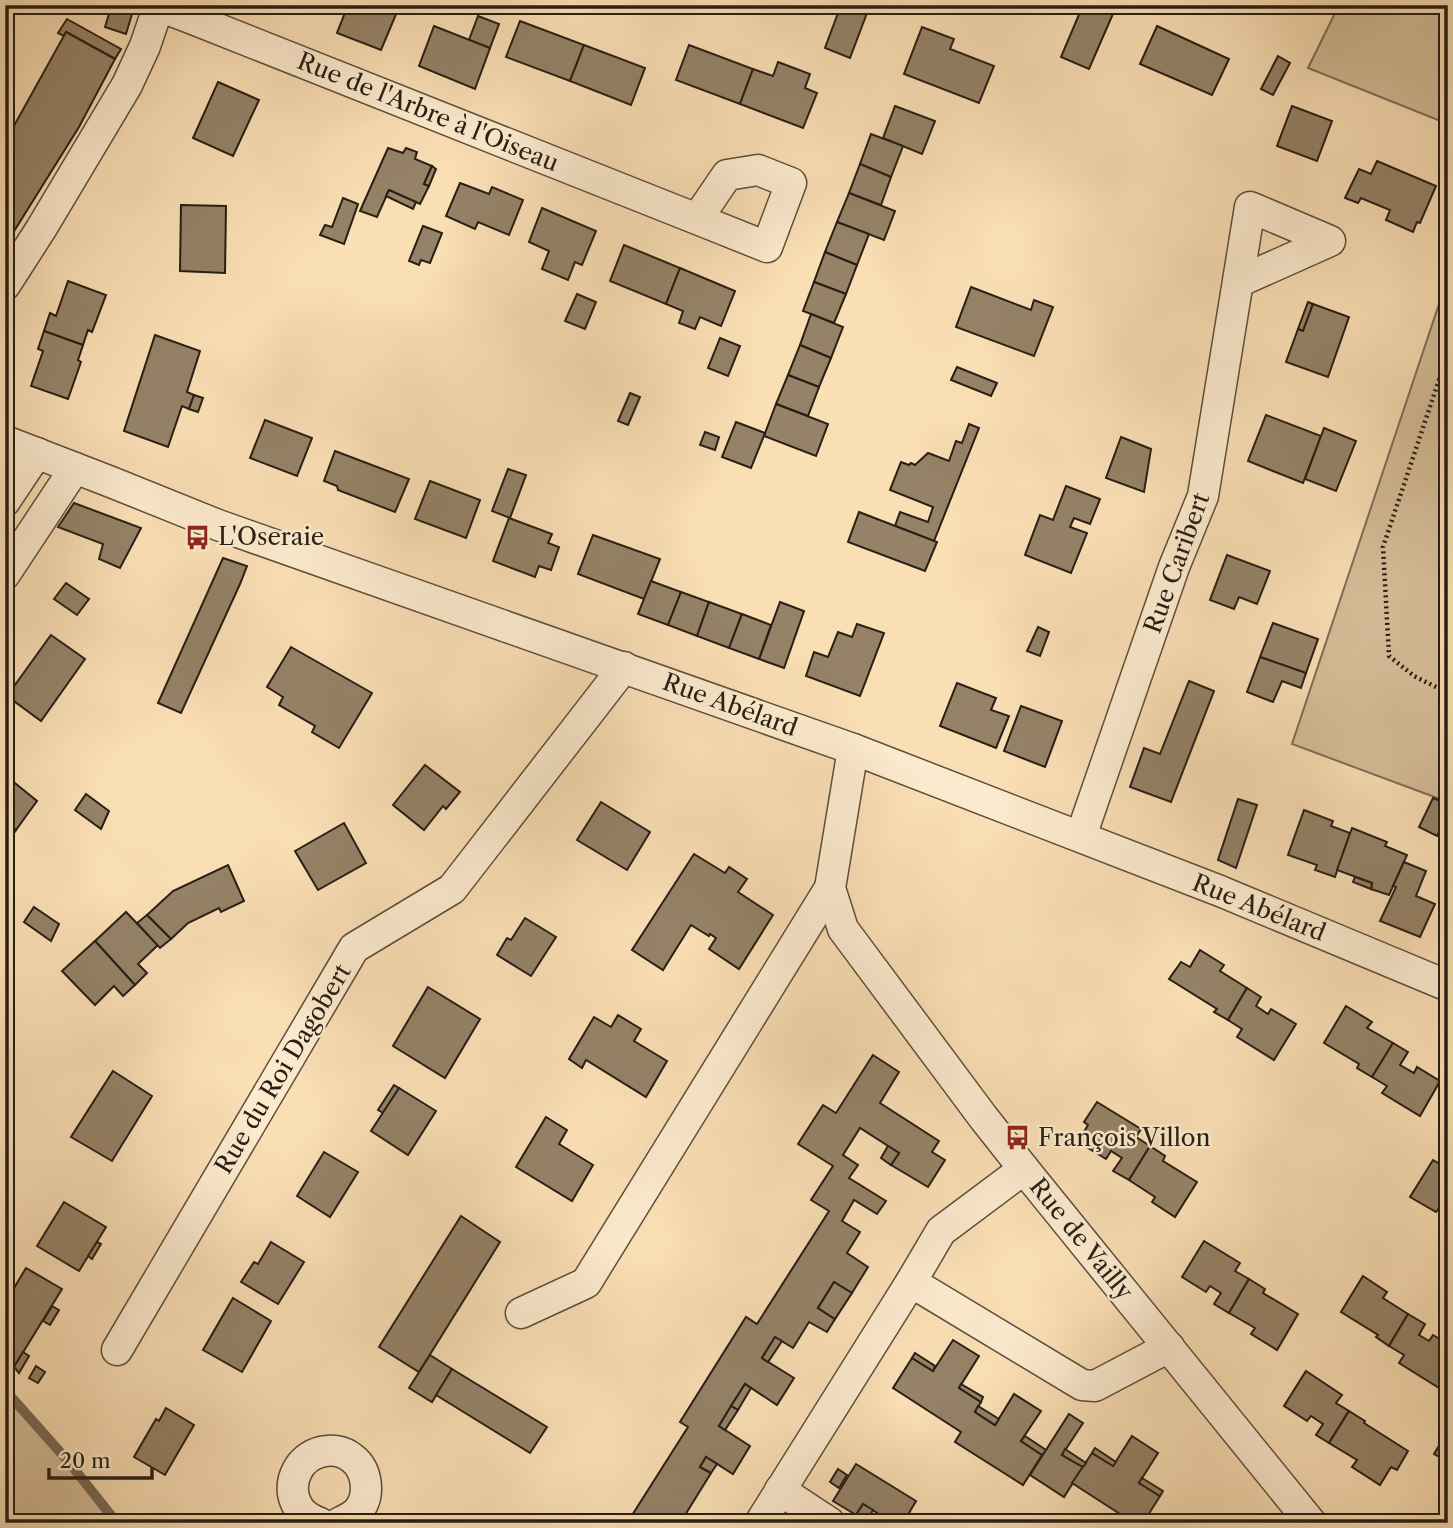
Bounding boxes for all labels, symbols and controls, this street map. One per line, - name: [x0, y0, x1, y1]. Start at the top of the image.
- street label: Rue de l'Arbre à l'Oiseau: [293, 46, 563, 177]
- street label: Rue Caribert: [1138, 488, 1216, 637]
- place label: L'Oseraie: [218, 522, 324, 551]
- bus stop icon: L'Oseraie: [184, 523, 212, 551]
- street label: Rue Abélard: [659, 667, 802, 742]
- street label: Rue Abélard: [1188, 868, 1330, 948]
- street label: Rue du Roi Dagobert: [208, 958, 357, 1179]
- place label: François Villon: [1038, 1123, 1211, 1152]
- bus stop icon: François Villon: [1004, 1124, 1032, 1152]
- street label: Rue de Vailly: [1023, 1172, 1140, 1306]
- scale bar: [49, 1437, 152, 1481]
- text: 20 m: [60, 1448, 111, 1473]

